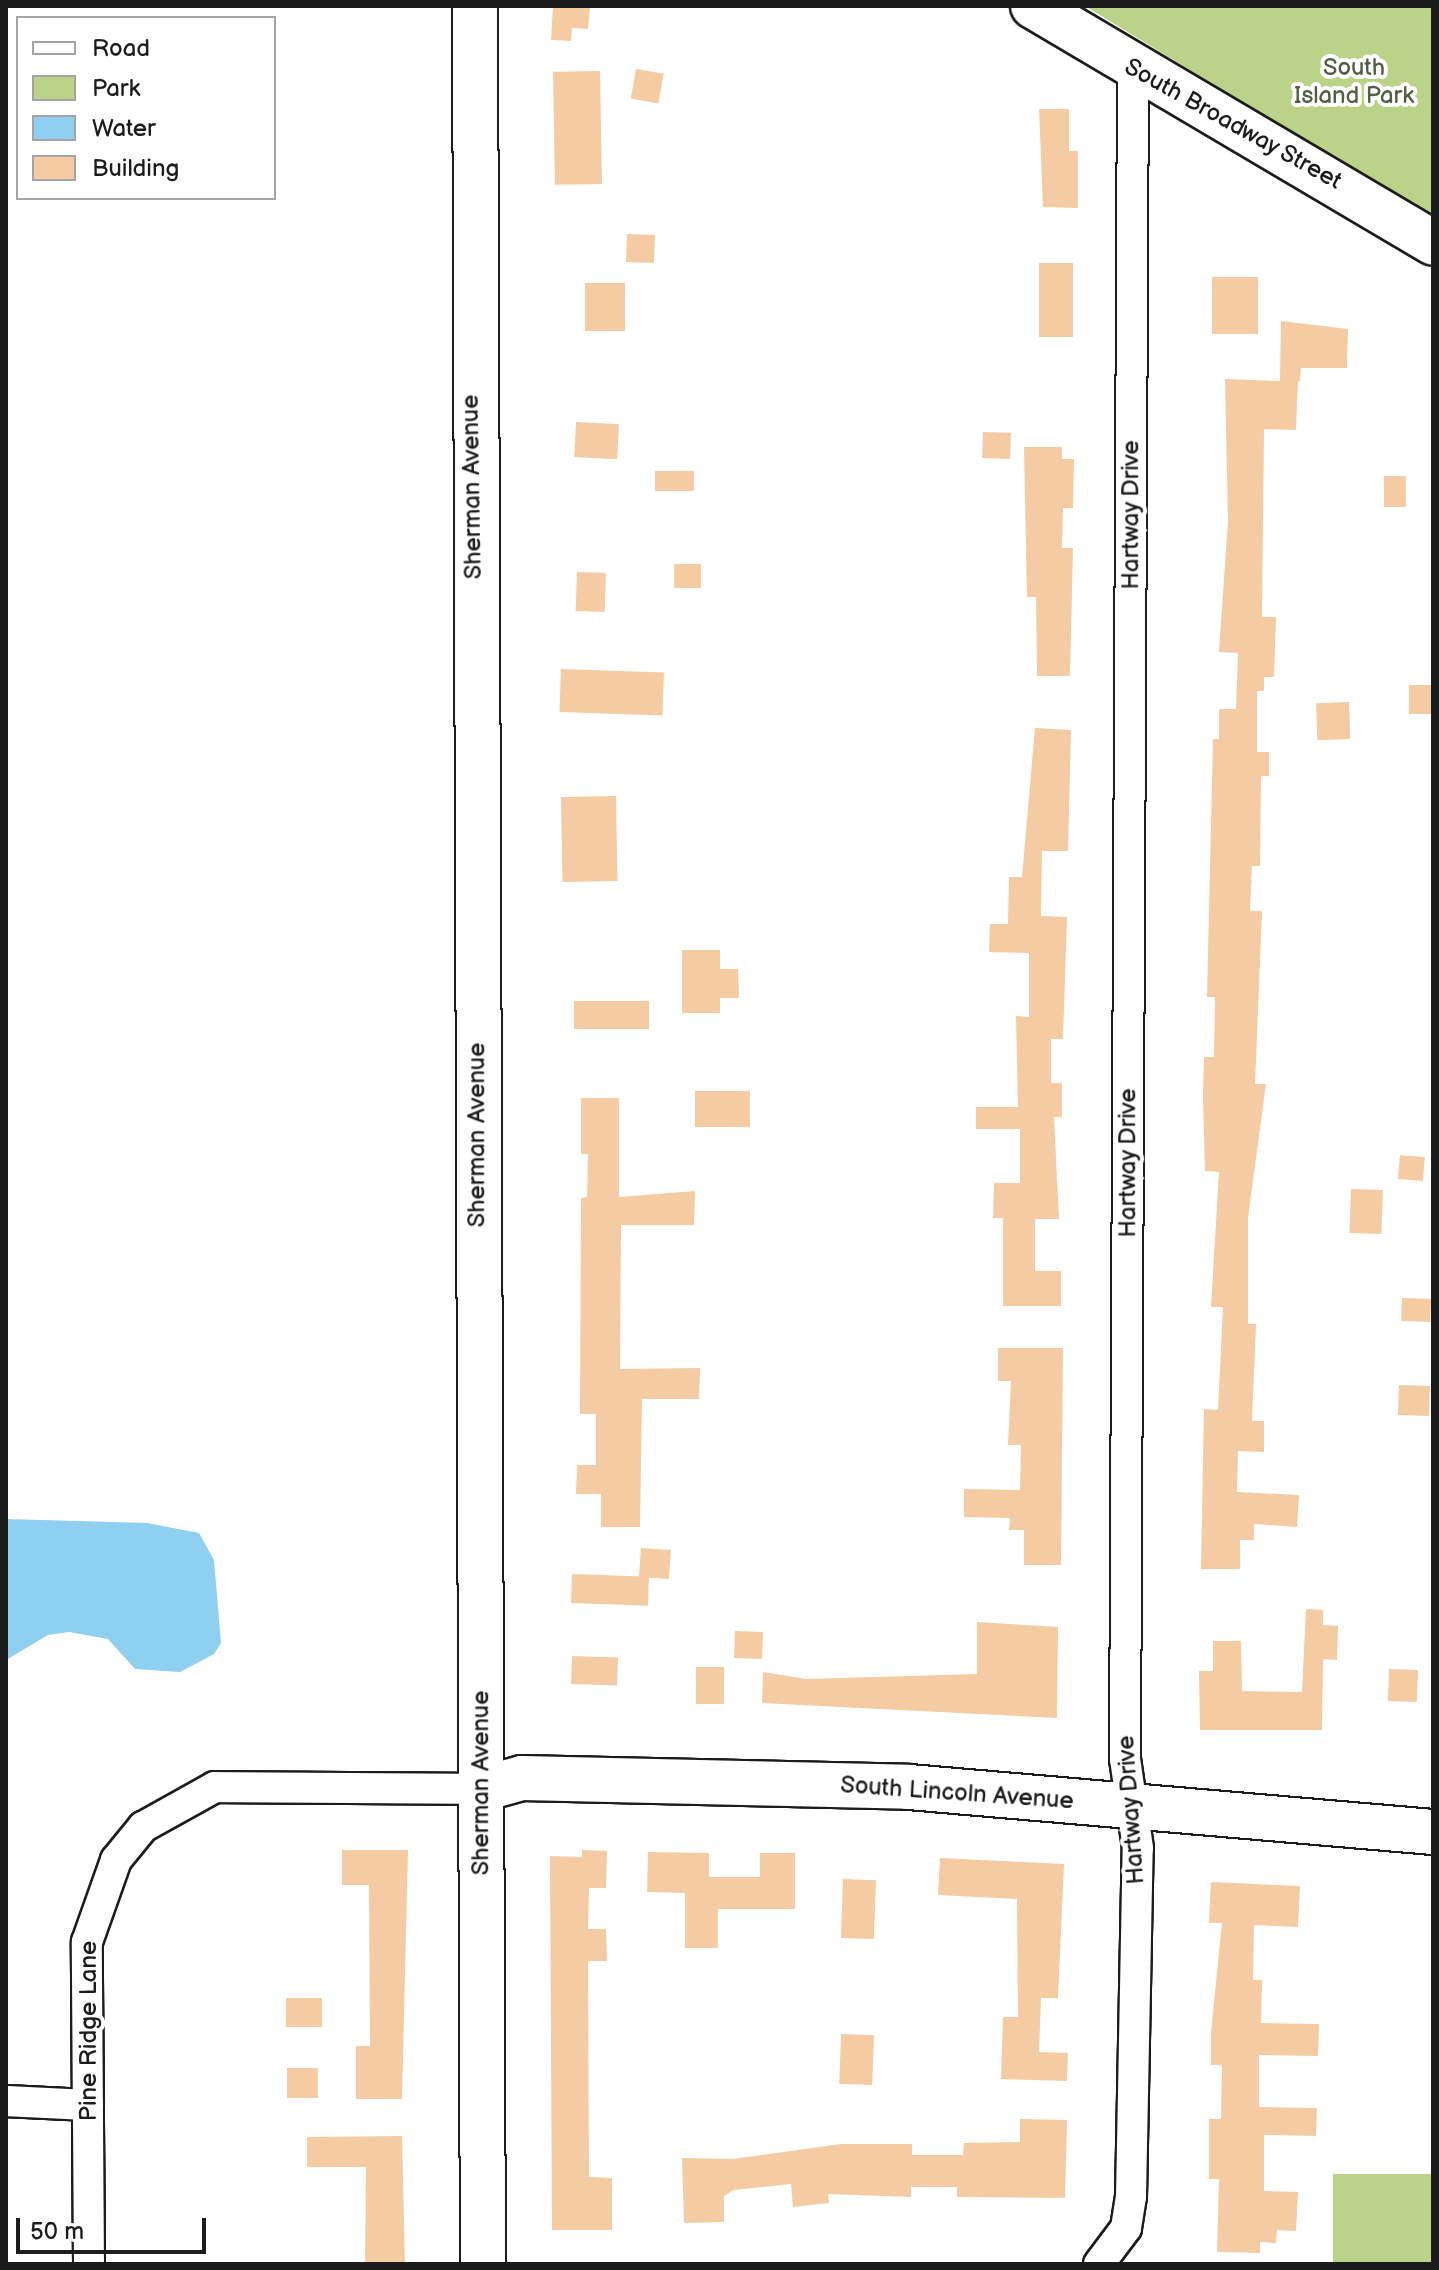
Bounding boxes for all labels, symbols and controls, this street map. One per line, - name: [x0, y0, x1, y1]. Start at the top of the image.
- legend: [16, 16, 276, 200]
- text: Road: [92, 34, 150, 63]
- street label: South Broadway Street: [1119, 52, 1347, 196]
- park label: South Island Park: [1294, 54, 1414, 110]
- text: Park: [92, 74, 140, 103]
- text: Water: [92, 114, 156, 143]
- text: Building: [92, 154, 179, 183]
- street label: Sherman Avenue: [456, 394, 488, 580]
- street label: Hartway Drive: [1117, 440, 1145, 590]
- street label: Sherman Avenue: [463, 1043, 491, 1227]
- street label: Hartway Drive: [1114, 1088, 1142, 1238]
- street label: Sherman Avenue: [467, 1691, 495, 1875]
- street label: Hartway Drive: [1111, 1734, 1151, 1886]
- street label: South Lincoln Avenue: [839, 1770, 1075, 1816]
- street label: Pine Ridge Lane: [75, 1941, 103, 2121]
- scale bar: [20, 2202, 210, 2252]
- text: 50 m: [30, 2217, 84, 2246]

